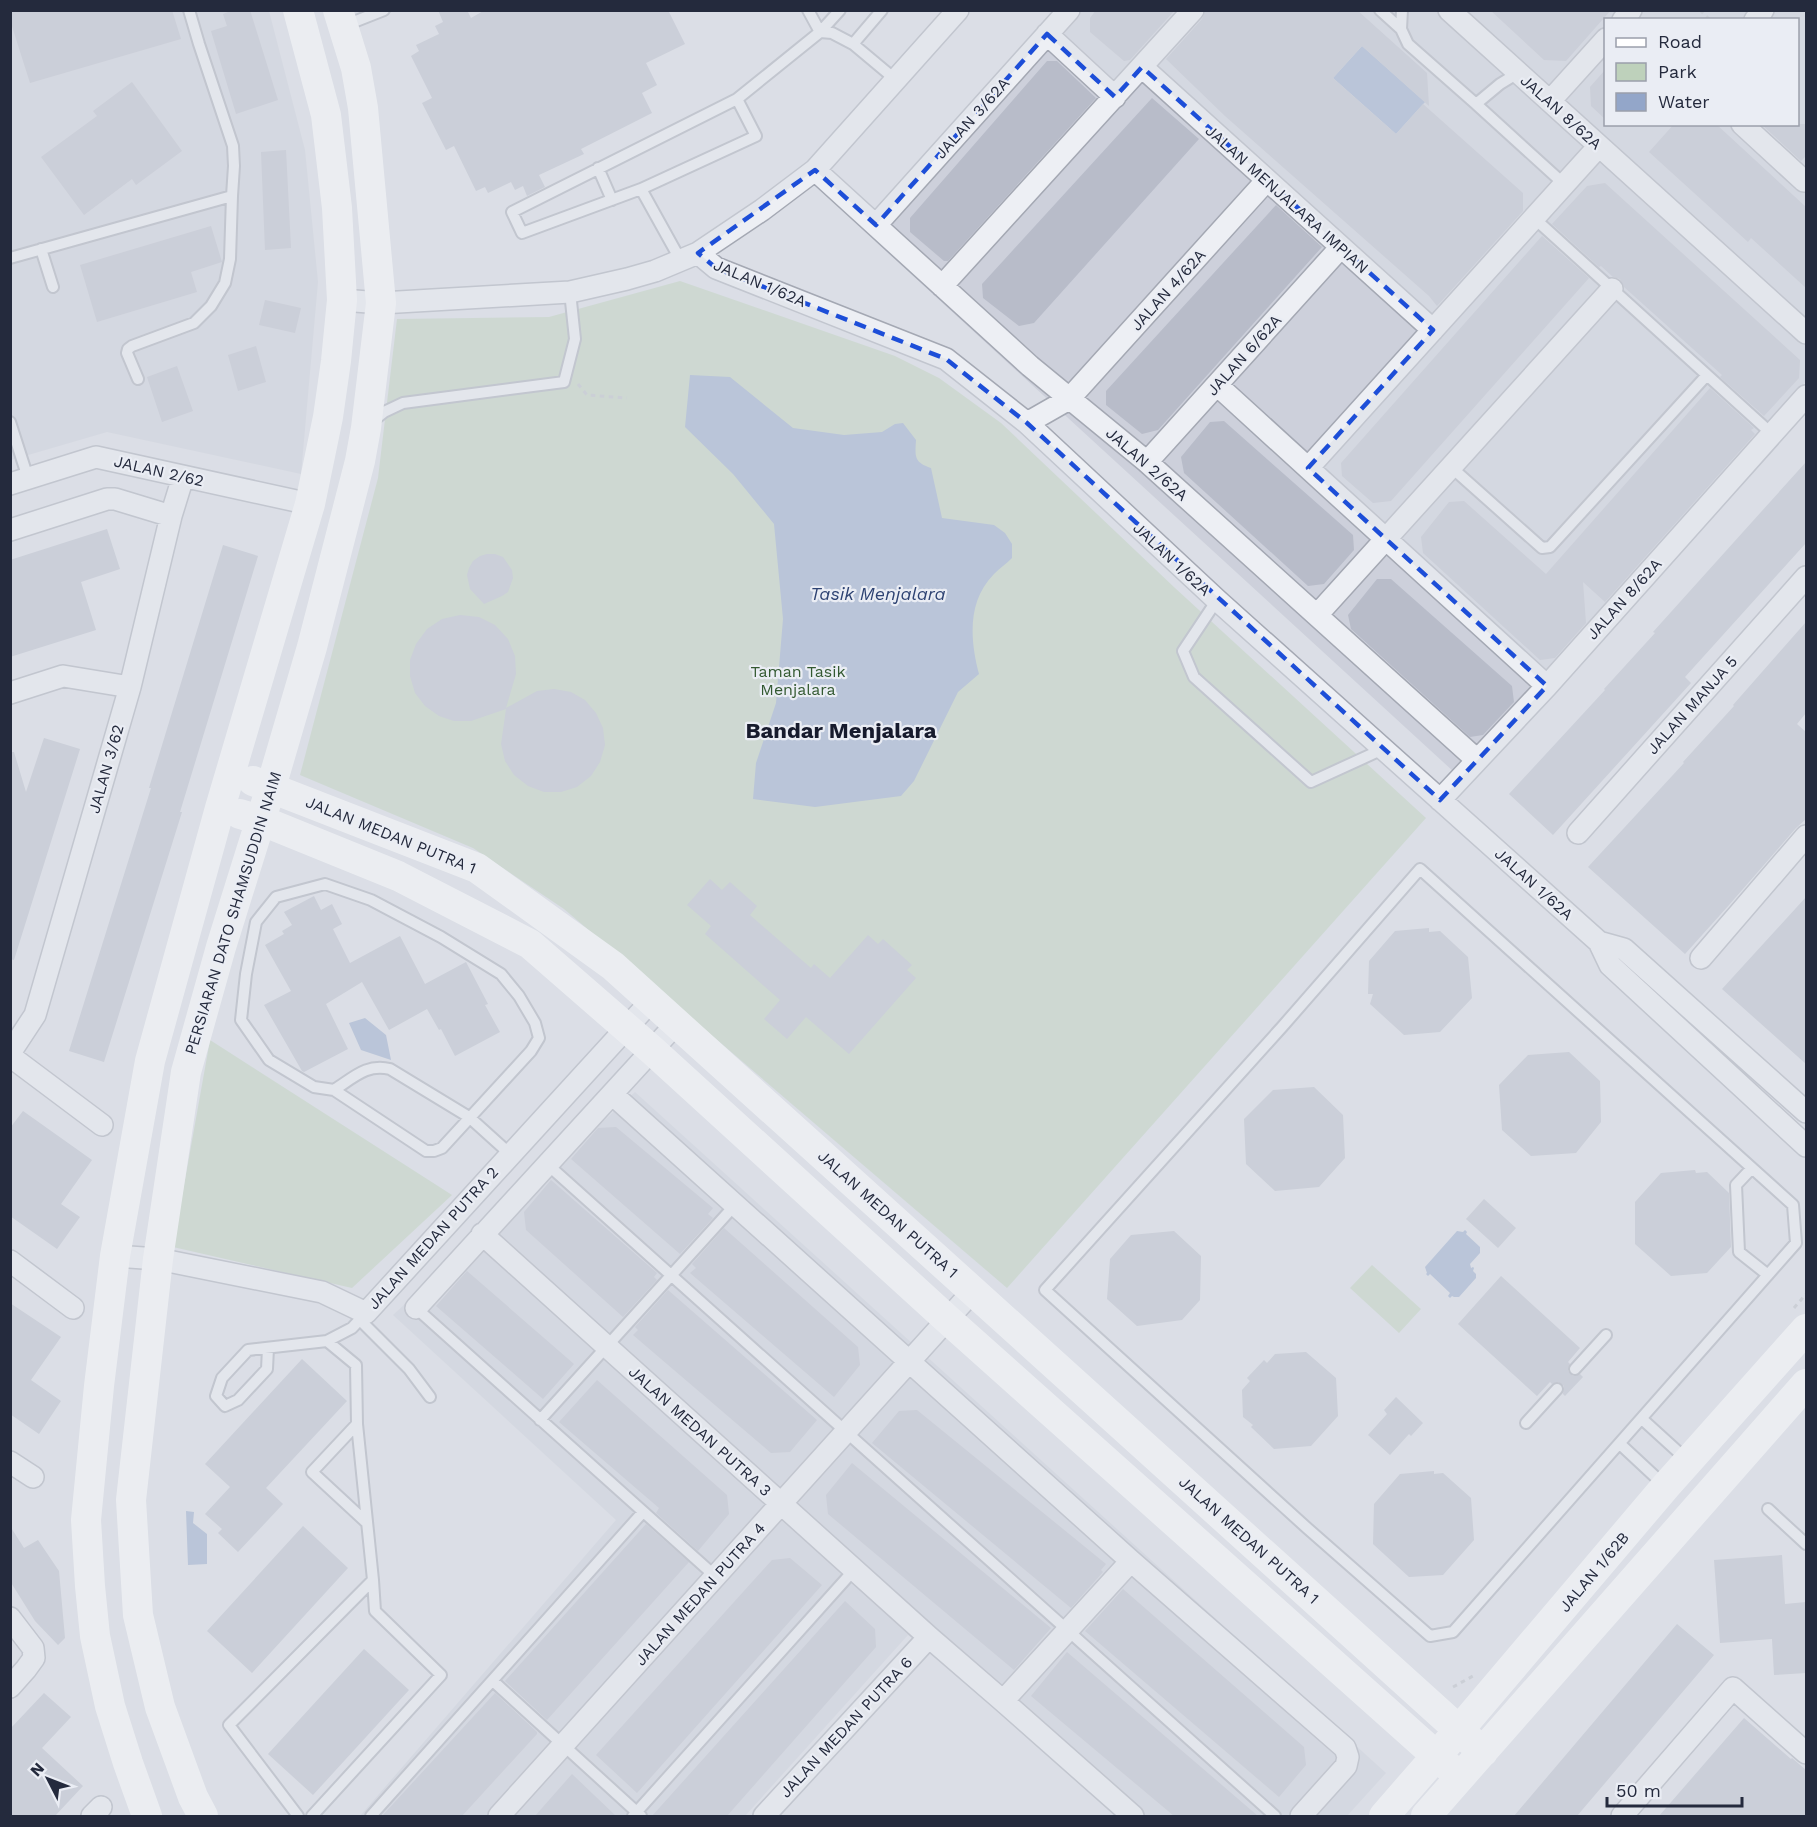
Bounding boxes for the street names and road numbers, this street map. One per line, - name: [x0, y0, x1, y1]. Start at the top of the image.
- street label: JALAN 8/62A: [1516, 71, 1606, 154]
- street label: JALAN 3/62A: [931, 73, 1014, 162]
- street label: JALAN MENJALARA IMPIAN: [1202, 121, 1372, 277]
- street label: JALAN 4/62A: [1127, 245, 1210, 335]
- street label: JALAN 1/62A: [711, 255, 810, 311]
- street label: JALAN 6/62A: [1203, 310, 1286, 399]
- street label: JALAN 2/62A: [1102, 423, 1192, 505]
- street label: JALAN 2/62: [112, 451, 206, 491]
- street label: JALAN 1/62A: [1129, 518, 1215, 600]
- street label: JALAN 8/62A: [1583, 554, 1666, 644]
- street label: JALAN MANJA 5: [1643, 652, 1741, 758]
- street label: JALAN 3/62: [84, 722, 128, 816]
- street label: PERSIARAN DATO SHAMSUDDIN NAIM: [181, 769, 285, 1057]
- street label: JALAN MEDAN PUTRA 1: [303, 792, 479, 878]
- street label: JALAN 1/62A: [1491, 844, 1577, 924]
- street label: JALAN MEDAN PUTRA 1: [814, 1146, 962, 1282]
- street label: JALAN MEDAN PUTRA 2: [364, 1163, 502, 1313]
- street label: JALAN MEDAN PUTRA 3: [625, 1362, 775, 1500]
- street label: JALAN MEDAN PUTRA 1: [1175, 1472, 1323, 1608]
- street label: JALAN MEDAN PUTRA 4: [631, 1518, 769, 1669]
- street label: JALAN 1/62B: [1555, 1528, 1633, 1616]
- street label: JALAN MEDAN PUTRA 6: [776, 1653, 916, 1801]

